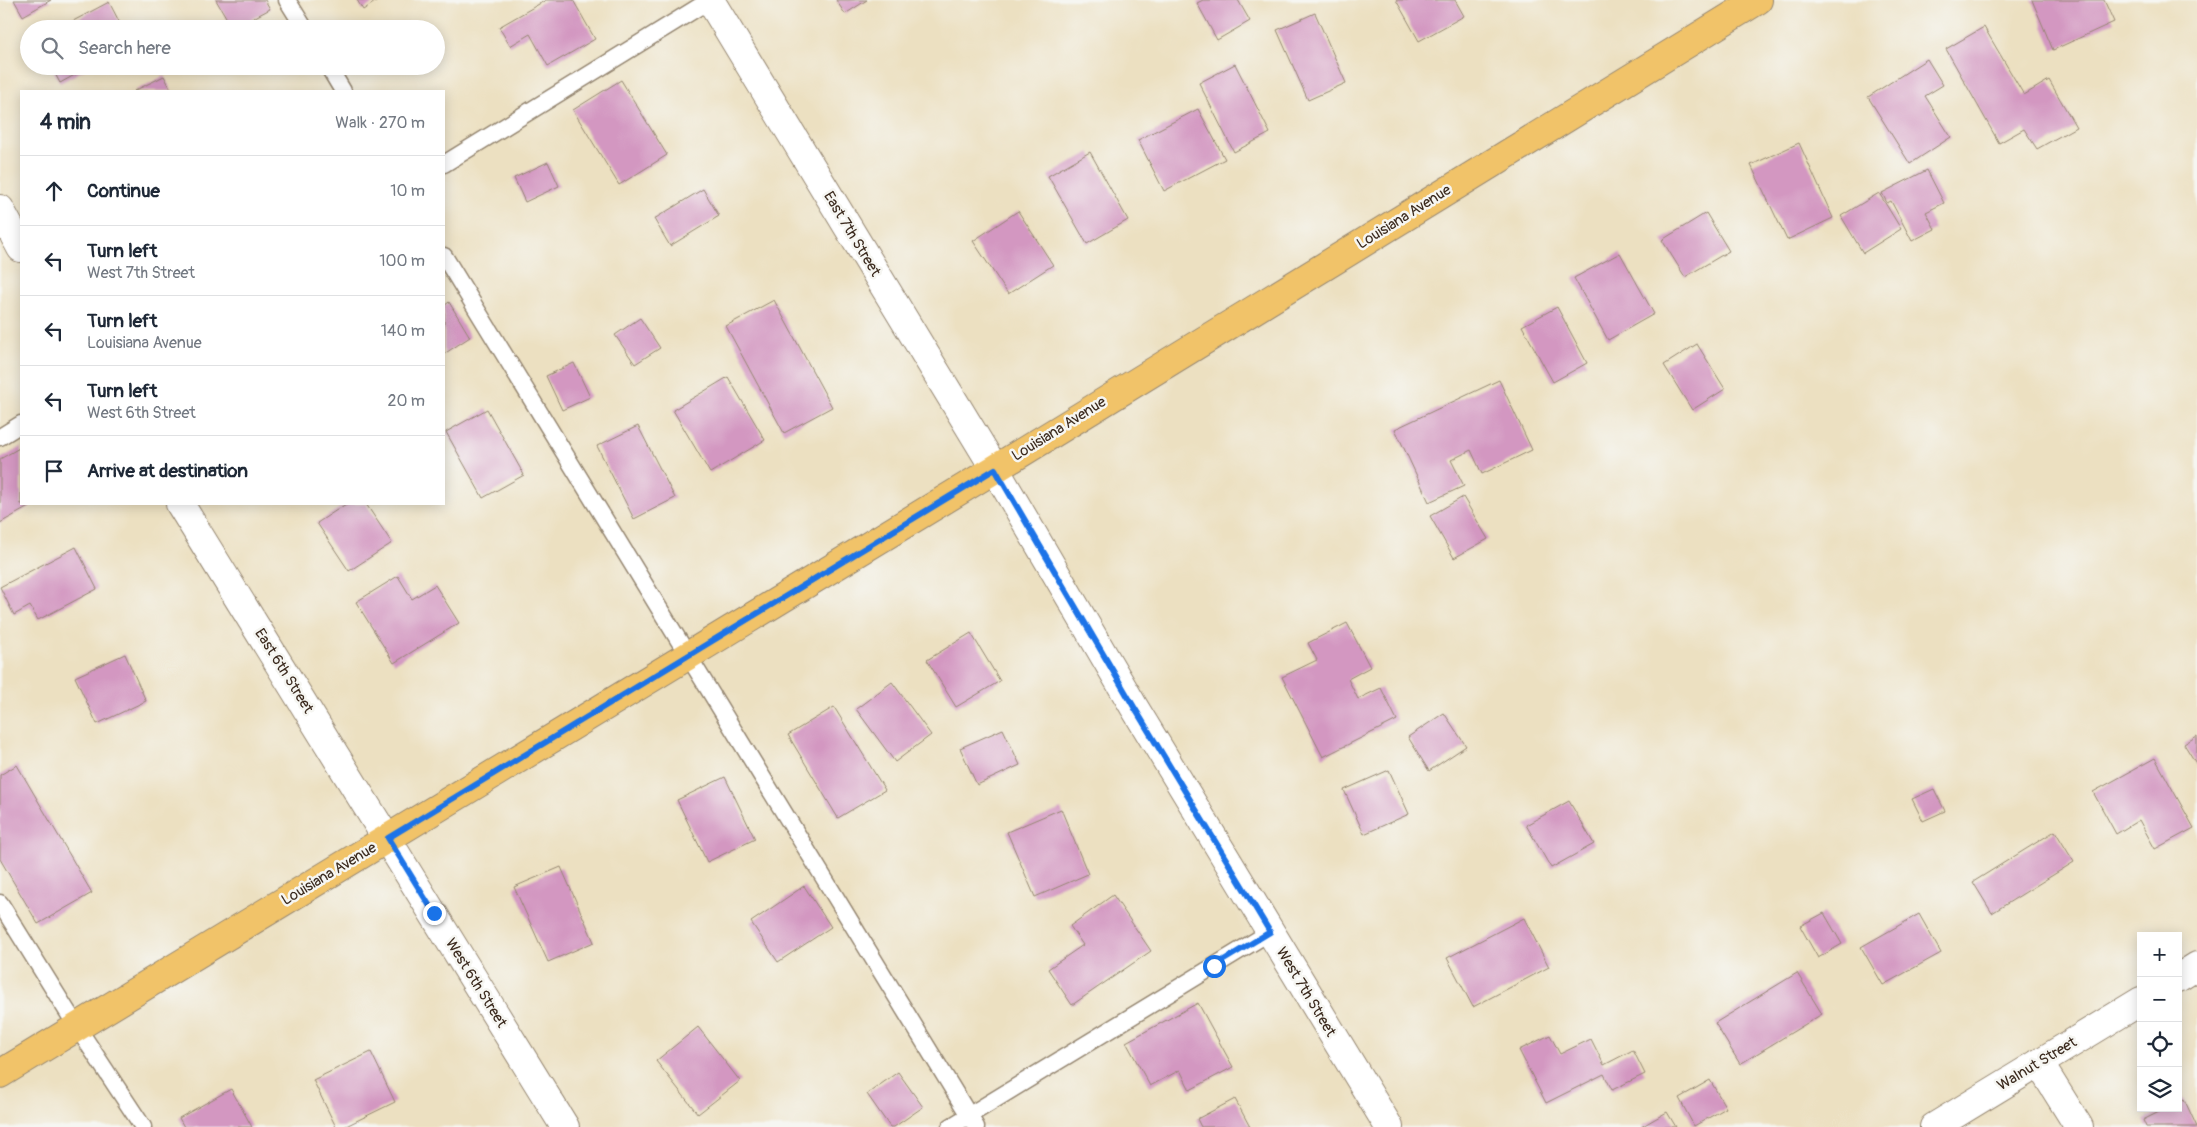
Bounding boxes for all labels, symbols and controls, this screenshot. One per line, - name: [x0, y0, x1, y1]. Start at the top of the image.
- search box: [20, 20, 445, 75]
- icon: search: [38, 34, 66, 62]
- text: Search here: [78, 36, 171, 60]
- text: 4 min: [40, 109, 91, 136]
- text: Walk · 270 m: [335, 113, 425, 133]
- icon: ahead: [40, 177, 68, 205]
- text: Continue: [87, 179, 160, 203]
- street label: Louisiana Avenue: [1353, 180, 1455, 254]
- text: 10 m: [390, 181, 425, 201]
- street label: East 7th Street: [819, 188, 885, 281]
- text: Turn left: [87, 239, 157, 263]
- icon: left: [40, 247, 68, 275]
- text: 100 m: [379, 251, 425, 271]
- text: West 7th Street: [87, 263, 195, 283]
- text: Turn left: [87, 309, 157, 333]
- icon: left: [40, 317, 68, 345]
- text: 140 m: [381, 321, 425, 341]
- text: Louisiana Avenue: [87, 333, 202, 353]
- text: Turn left: [87, 379, 157, 403]
- icon: left: [40, 387, 68, 415]
- text: 20 m: [387, 391, 425, 411]
- street label: Louisiana Avenue: [1008, 392, 1110, 466]
- text: West 6th Street: [87, 403, 196, 423]
- icon: arrive: [40, 457, 68, 485]
- text: Arrive at destination: [87, 459, 248, 483]
- street label: East 6th Street: [250, 625, 318, 718]
- street label: Louisiana Avenue: [278, 838, 380, 910]
- route end: [423, 902, 446, 925]
- map controls: [2137, 932, 2182, 1112]
- button: +: [2137, 932, 2182, 977]
- street label: West 6th Street: [441, 935, 512, 1032]
- street label: West 7th Street: [1272, 944, 1341, 1041]
- route start: [1203, 955, 1226, 978]
- button: −: [2137, 977, 2182, 1022]
- button: locate: [2137, 1022, 2182, 1067]
- street label: Walnut Street: [1994, 1032, 2081, 1095]
- button: layers: [2137, 1067, 2182, 1112]

